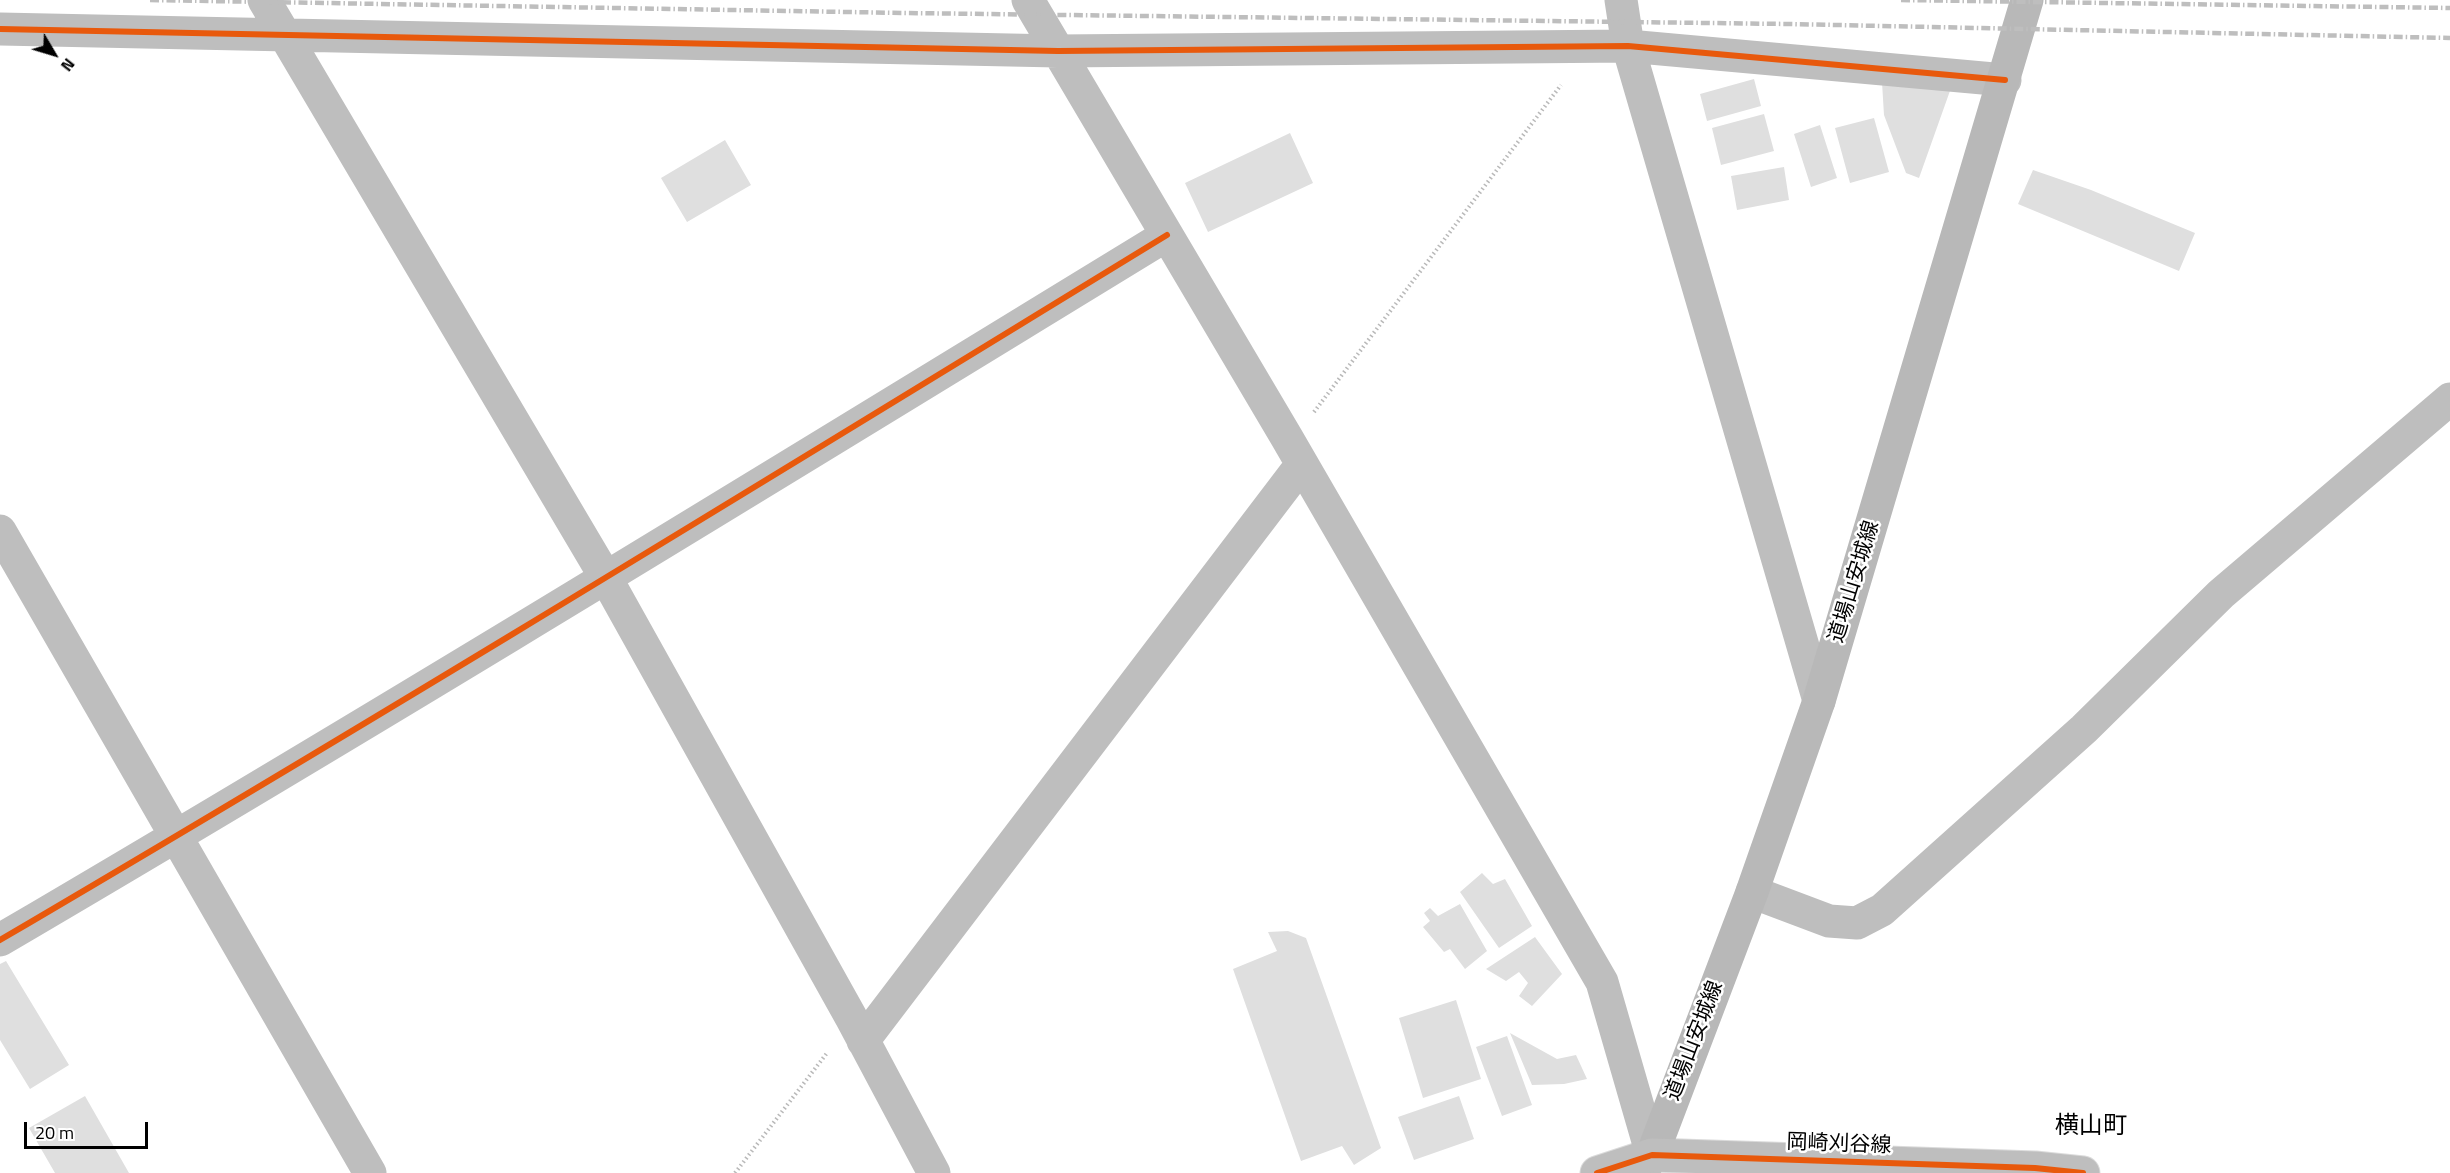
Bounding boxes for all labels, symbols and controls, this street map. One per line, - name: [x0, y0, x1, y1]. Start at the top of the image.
- north arrow: [24, 24, 84, 84]
- text: N: [55, 53, 81, 77]
- street label: 道場山安城線: [1825, 518, 1885, 646]
- street label: 道場山安城線: [1661, 978, 1729, 1104]
- scale bar: [27, 1110, 152, 1148]
- district label: 横山町: [2055, 1113, 2127, 1141]
- text: 20 m: [35, 1119, 74, 1146]
- street label: 岡崎刈谷線: [1786, 1131, 1892, 1159]

